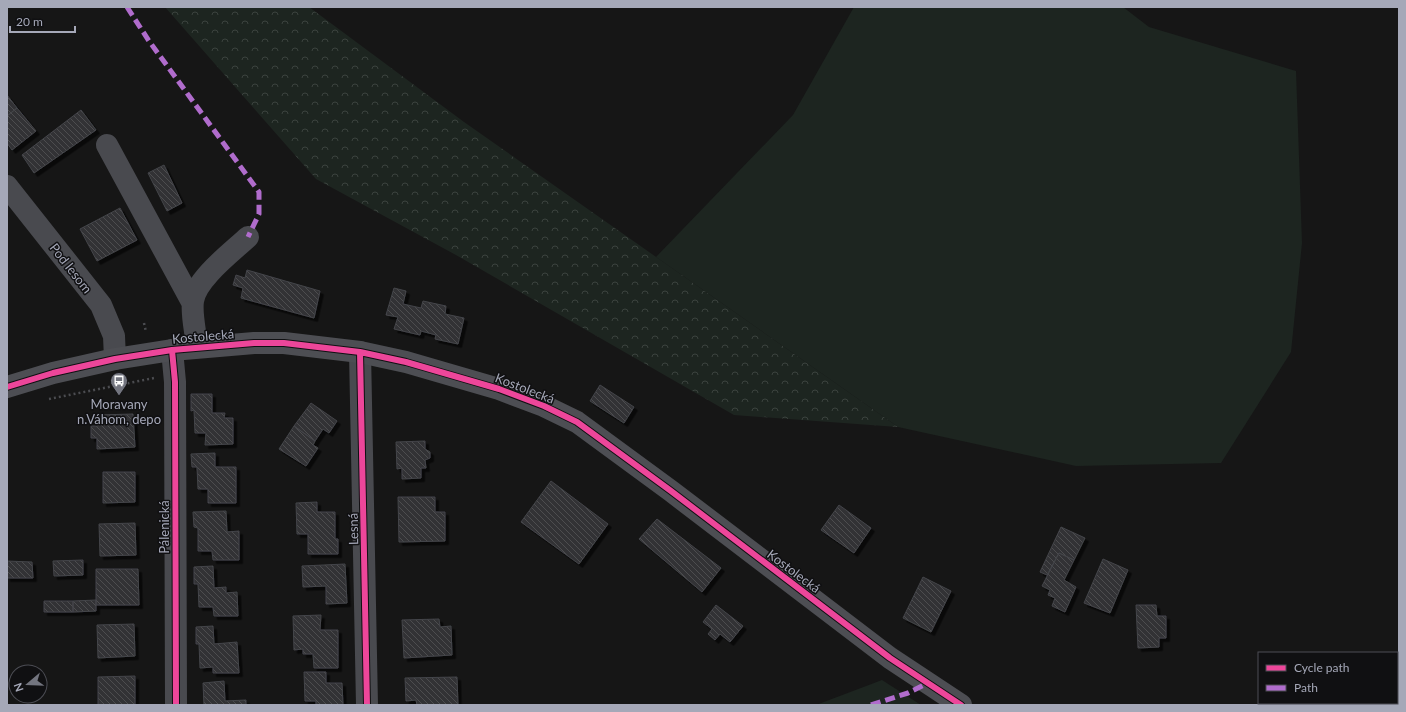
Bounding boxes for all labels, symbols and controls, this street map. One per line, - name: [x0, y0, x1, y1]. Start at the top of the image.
- scale bar: [10, 8, 75, 34]
- text: 20 m: [16, 14, 43, 29]
- street label: Pod lesom: [47, 240, 95, 296]
- street label: Kostolecká: [171, 325, 235, 347]
- street label: Kostolecká: [493, 369, 557, 407]
- bus stop icon: Moravany n.Váhom, depo: [109, 371, 129, 396]
- place label: Moravany n.Váhom, depo: [77, 396, 161, 427]
- street label: Pálenická: [156, 500, 172, 554]
- street label: Lesná: [345, 513, 361, 545]
- street label: Kostolecká: [764, 546, 824, 596]
- legend: [1258, 652, 1398, 704]
- text: Cycle path: [1294, 660, 1349, 675]
- north arrow: [8, 664, 48, 704]
- text: Path: [1294, 680, 1318, 695]
- text: N: [11, 681, 26, 694]

